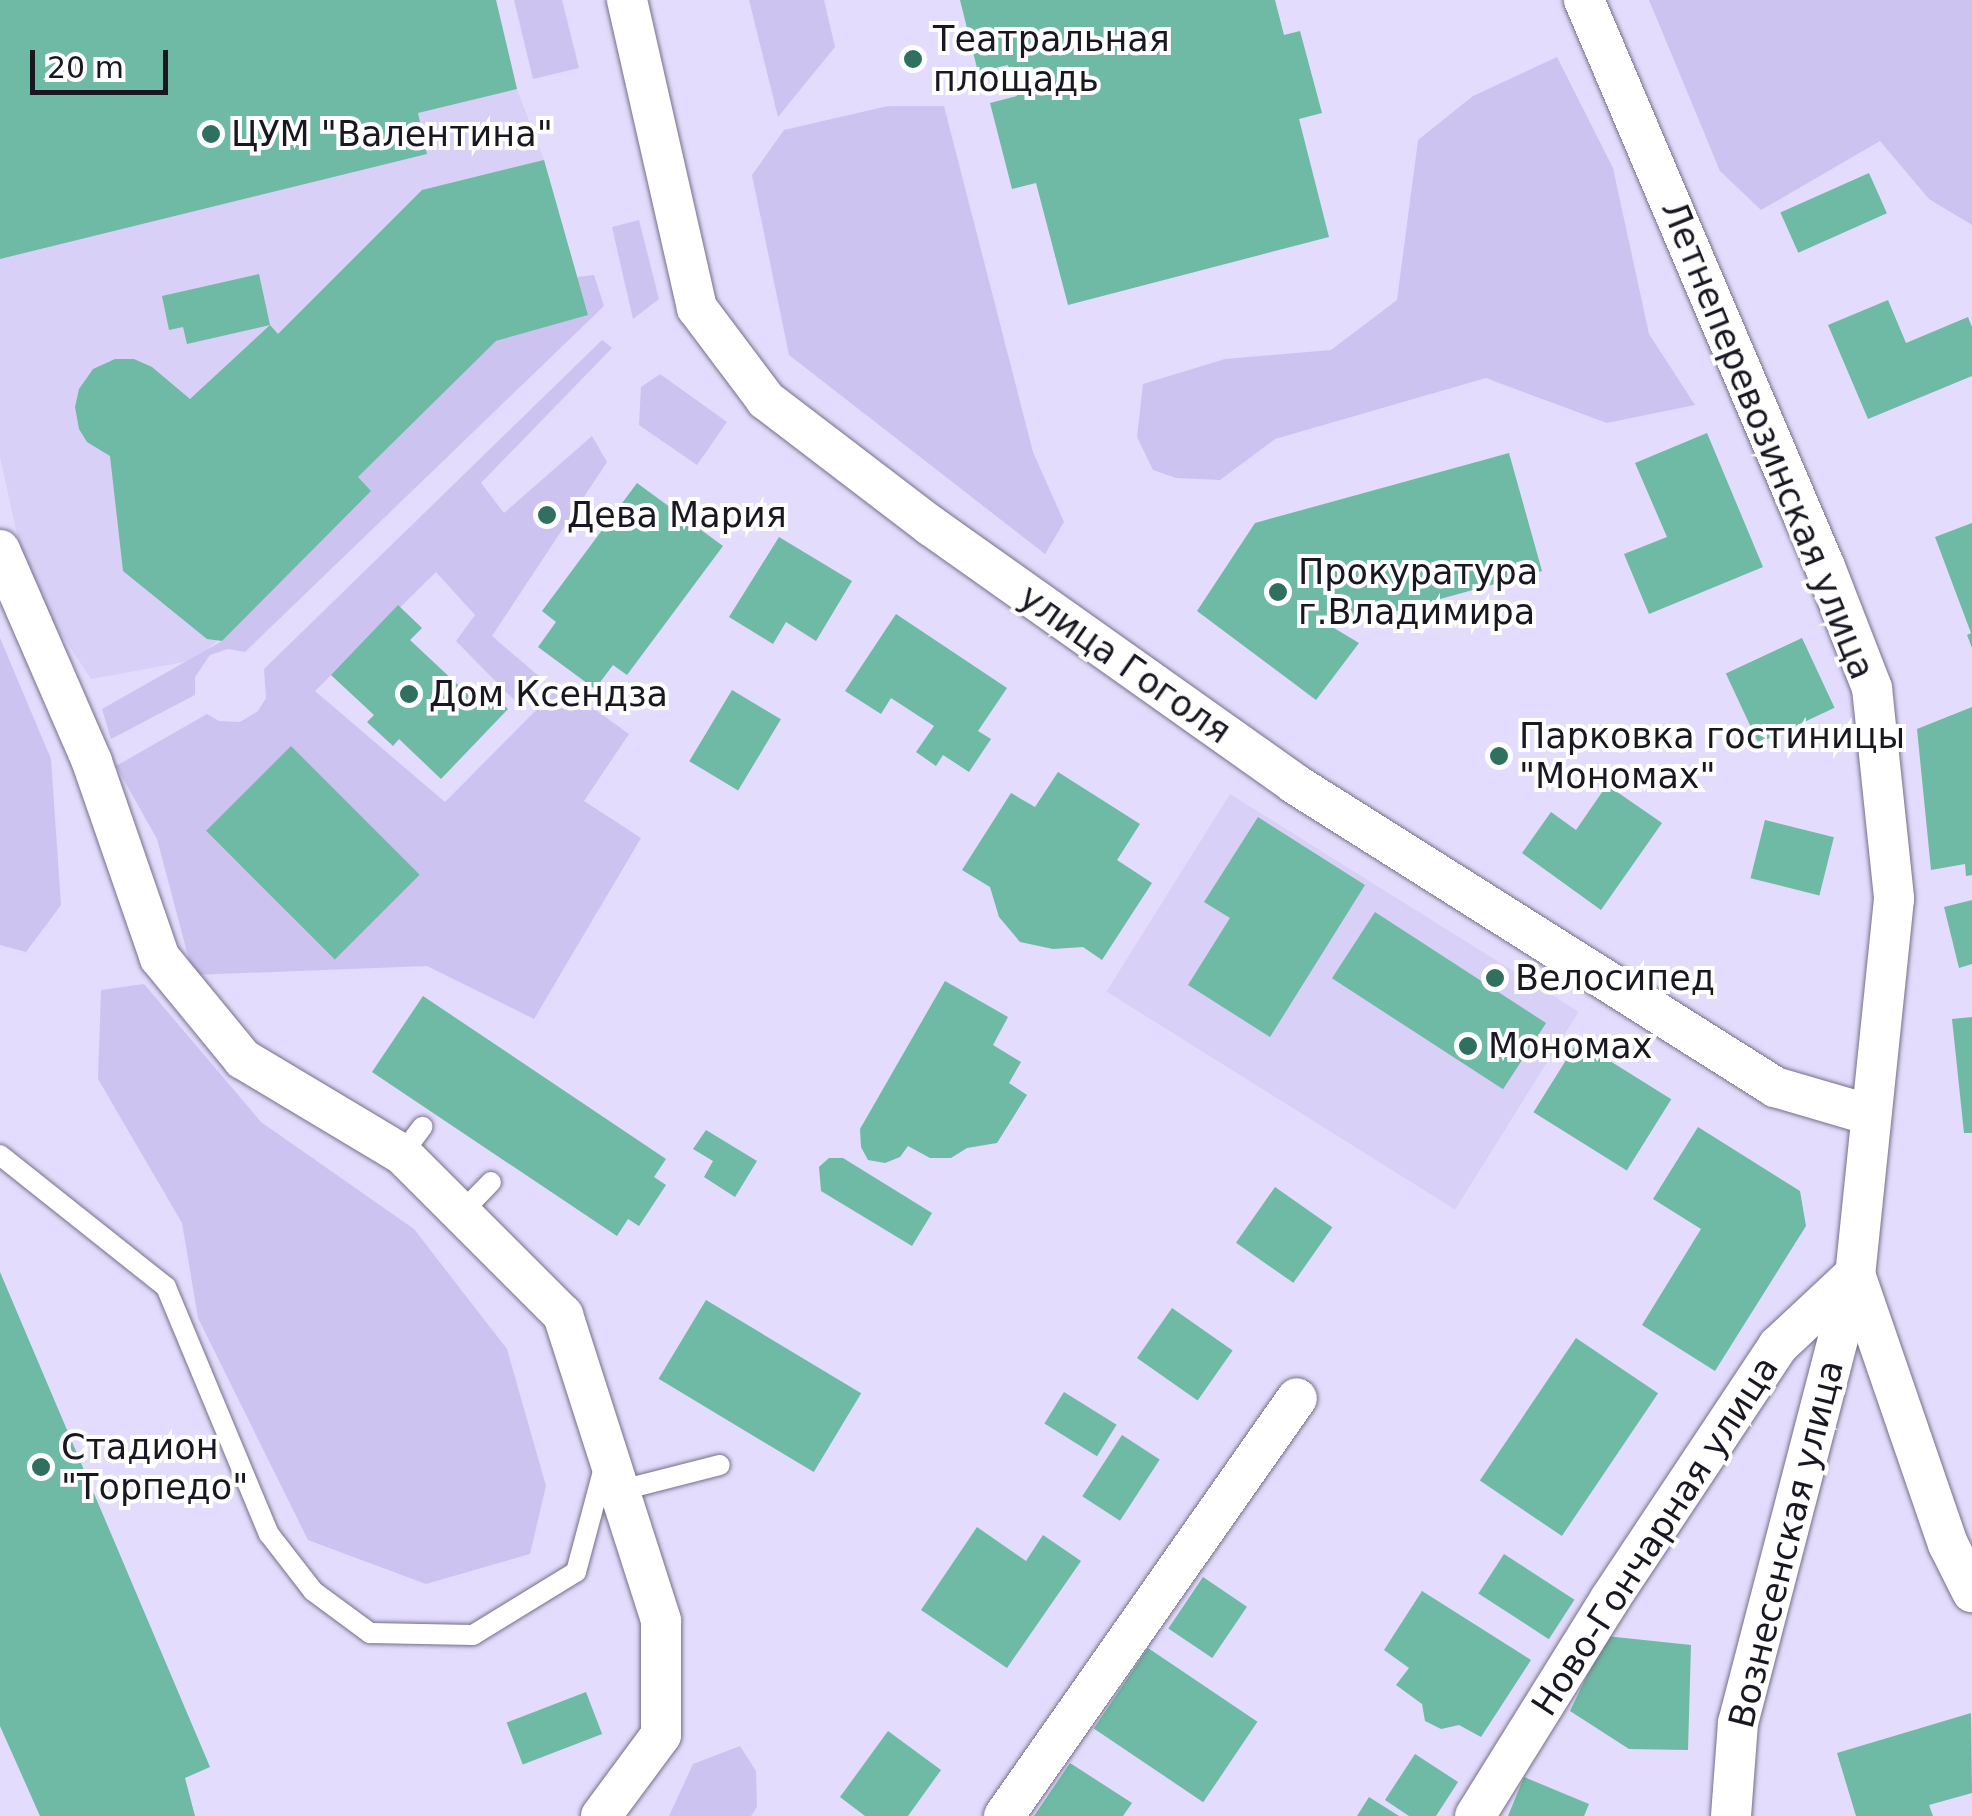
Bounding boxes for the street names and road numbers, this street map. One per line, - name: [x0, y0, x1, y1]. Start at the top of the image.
- street label: Летнеперевозинская улица: [1653, 195, 1883, 685]
- street label: улица Гоголя: [1011, 576, 1239, 752]
- street label: Ново-Гончарная улица: [1523, 1348, 1787, 1724]
- street label: Вознесенская улица: [1720, 1356, 1852, 1732]

